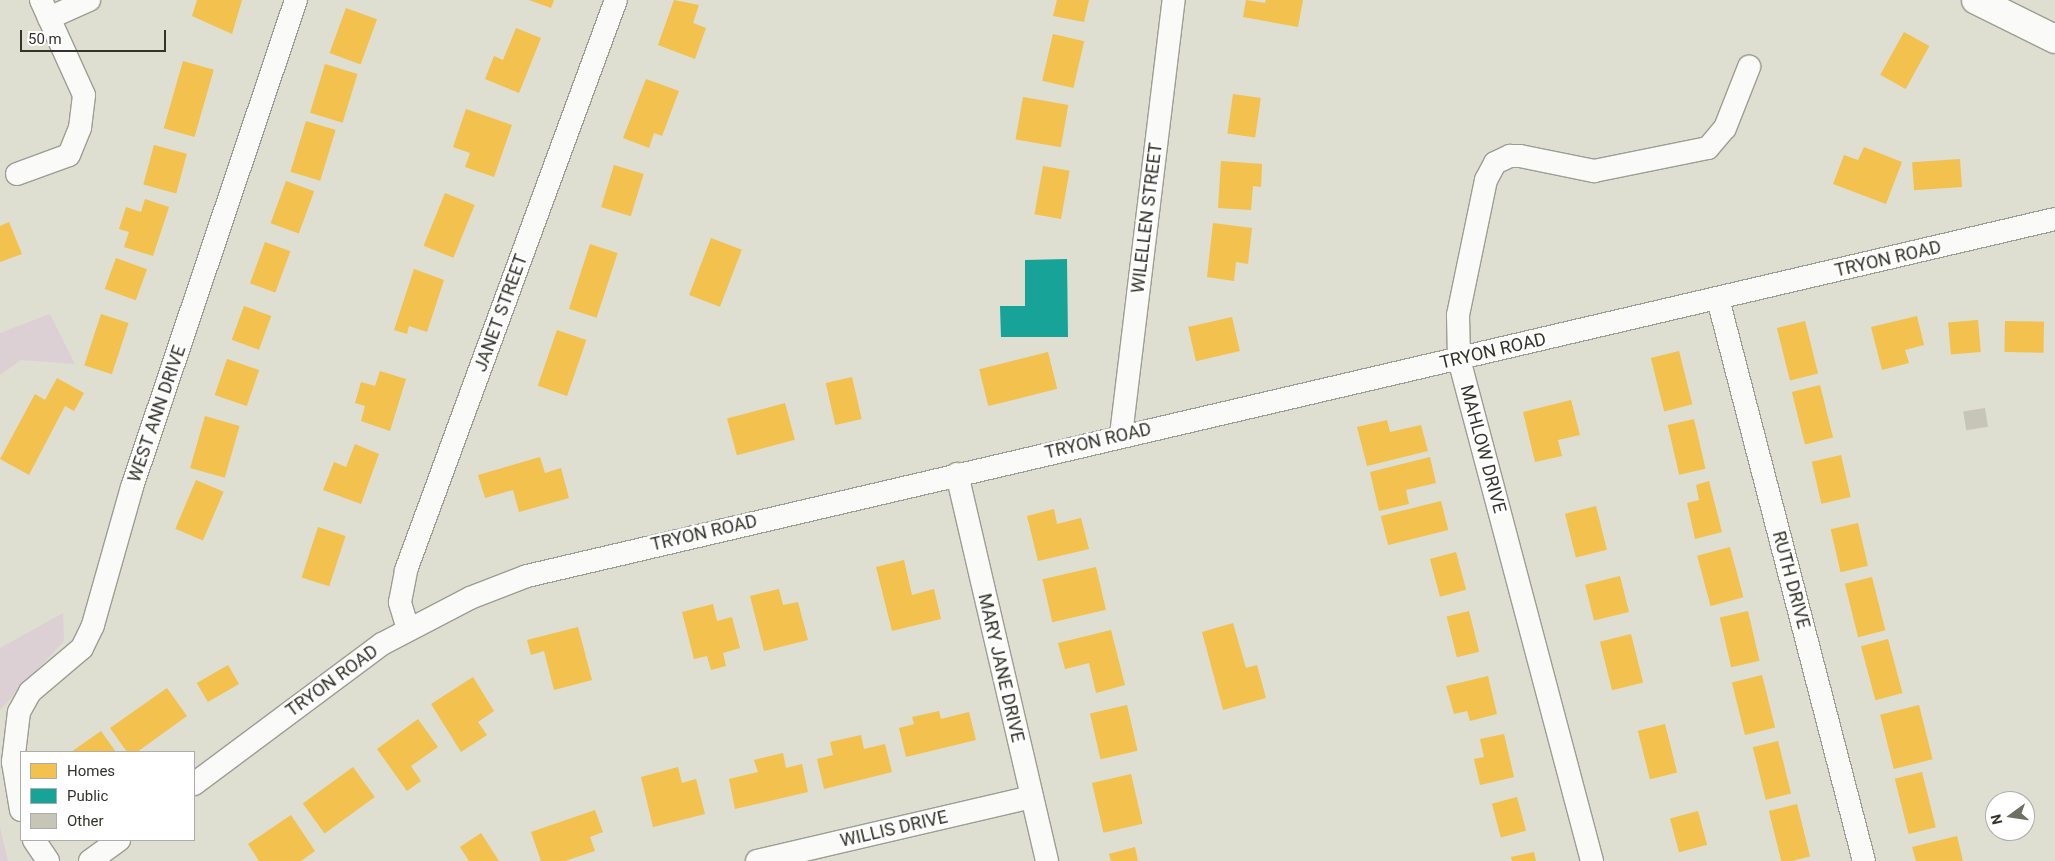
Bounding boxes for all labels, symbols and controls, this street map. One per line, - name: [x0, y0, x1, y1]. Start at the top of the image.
- scale bar: [22, 20, 169, 52]
- text: 50 m: [28, 30, 62, 48]
- street label: WILELLEN STREET: [1127, 141, 1167, 295]
- street label: TRYON ROAD: [1833, 236, 1943, 282]
- street label: JANET STREET: [470, 251, 532, 375]
- street label: TRYON ROAD: [1438, 328, 1548, 374]
- street label: WEST ANN DRIVE: [123, 343, 191, 485]
- street label: MAHLOW DRIVE: [1456, 383, 1510, 515]
- street label: TRYON ROAD: [1043, 418, 1153, 464]
- street label: TRYON ROAD: [649, 510, 759, 556]
- street label: RUTH DRIVE: [1768, 529, 1814, 631]
- street label: MARY JANE DRIVE: [973, 591, 1029, 745]
- street label: TRYON ROAD: [282, 640, 382, 722]
- legend: [20, 751, 195, 841]
- text: Homes: [67, 762, 115, 780]
- text: Public: [67, 787, 108, 805]
- north arrow: [1985, 791, 2035, 841]
- street label: WILLIS DRIVE: [838, 806, 950, 852]
- text: Other: [67, 812, 104, 830]
- text: N: [1987, 813, 2005, 826]

